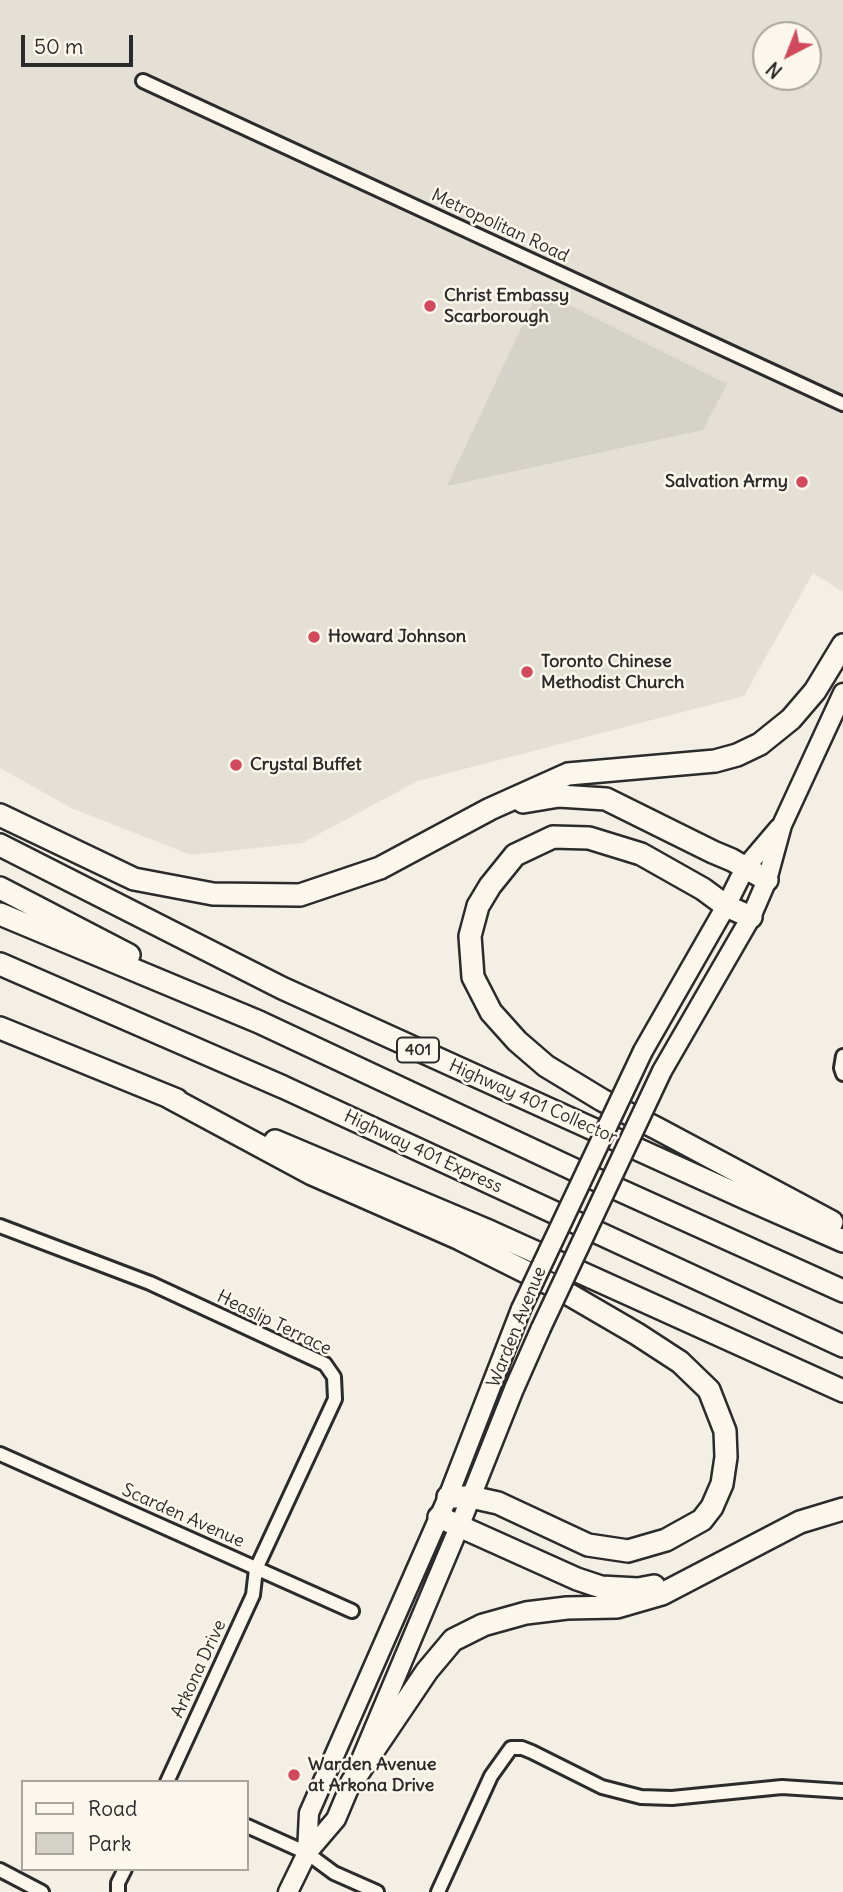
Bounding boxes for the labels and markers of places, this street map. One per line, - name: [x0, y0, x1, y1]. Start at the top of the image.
- place label: Christ Embassy Scarborough: [444, 285, 569, 328]
- marker: Christ Embassy Scarborough: [422, 298, 438, 314]
- place label: Salvation Army: [665, 471, 788, 493]
- marker: Salvation Army: [794, 474, 810, 490]
- place label: Howard Johnson: [328, 626, 466, 648]
- marker: Howard Johnson: [306, 629, 322, 645]
- place label: Toronto Chinese Methodist Church: [541, 651, 684, 694]
- marker: Toronto Chinese Methodist Church: [519, 664, 535, 680]
- place label: Crystal Buffet: [250, 754, 362, 776]
- marker: Crystal Buffet: [228, 757, 244, 773]
- place label: Warden Avenue at Arkona Drive: [308, 1754, 436, 1796]
- marker: Warden Avenue at Arkona Drive: [286, 1767, 302, 1783]

